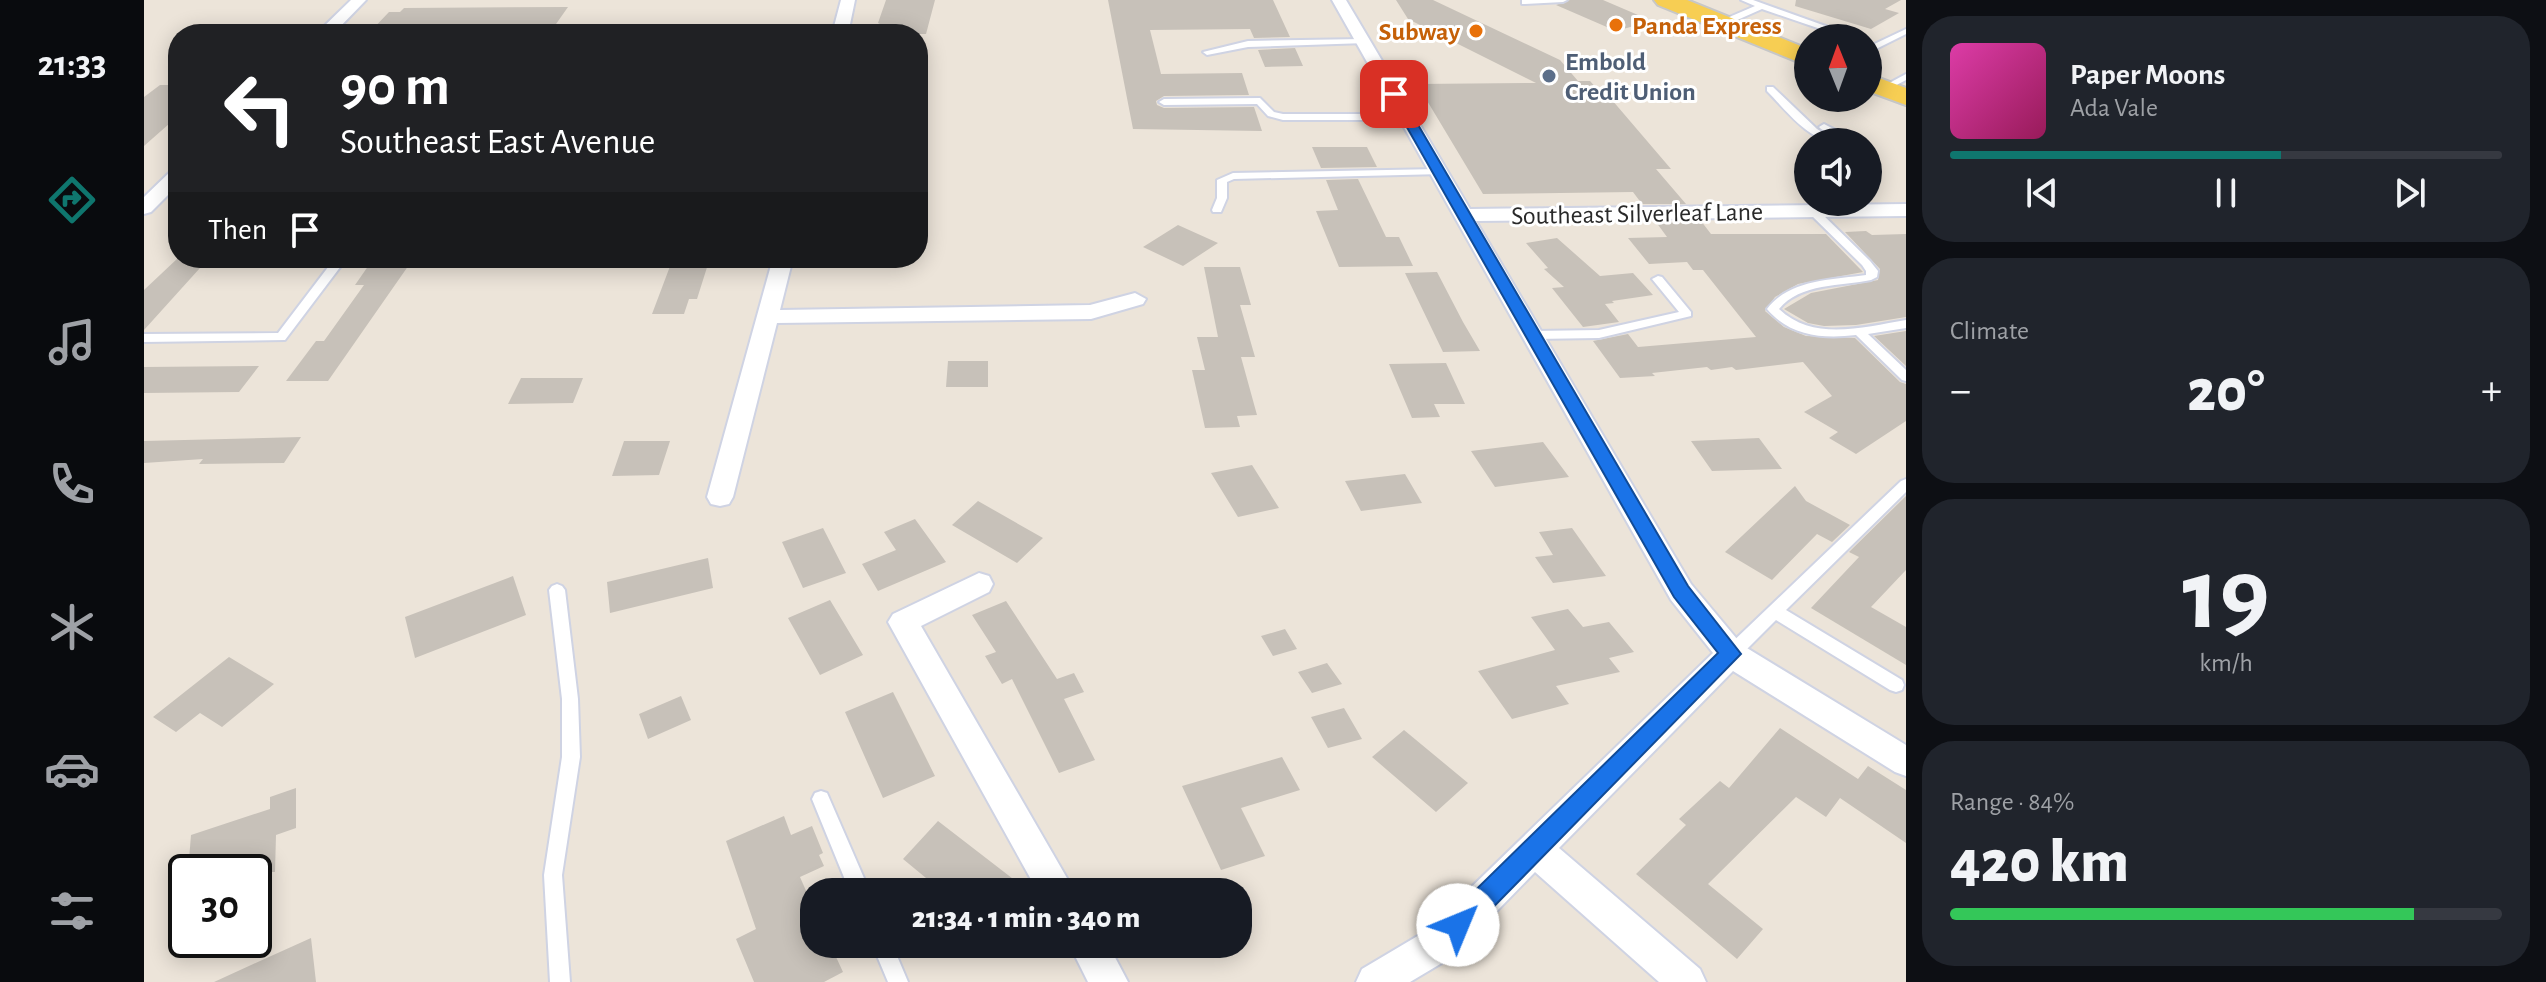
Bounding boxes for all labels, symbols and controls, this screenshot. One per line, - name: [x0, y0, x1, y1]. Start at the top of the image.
- place label: Panda Express: [1632, 13, 1782, 39]
- marker: Panda Express: [1607, 16, 1625, 34]
- place label: Subway: [1378, 19, 1460, 45]
- marker: Subway: [1467, 22, 1485, 40]
- north arrow: [1794, 24, 1882, 112]
- map controls: [1794, 24, 1882, 216]
- text: 21:33: [37, 46, 107, 82]
- place label: Embold Credit Union: [1565, 49, 1696, 105]
- icon: left: [208, 56, 312, 160]
- text: 90 m: [340, 59, 450, 115]
- pin: [1360, 60, 1428, 128]
- text: Paper Moons: [2070, 60, 2225, 90]
- marker: Embold Credit Union: [1540, 67, 1558, 85]
- icon: arrive: [1372, 72, 1416, 116]
- text: Ada Vale: [2070, 95, 2158, 121]
- text: Southeast East Avenue: [340, 124, 655, 160]
- button: sound: [1794, 128, 1882, 216]
- icon: previous: [2020, 171, 2064, 215]
- icon: pause: [2204, 171, 2248, 215]
- icon: next: [2388, 171, 2432, 215]
- icon: directions: [44, 172, 100, 228]
- street label: Southeast Silverleaf Lane: [1511, 199, 1763, 229]
- icon: arrive: [283, 208, 327, 252]
- text: Then: [208, 215, 267, 245]
- icon: music: [44, 314, 100, 370]
- text: Climate: [1950, 318, 2029, 344]
- text: 20°: [2187, 362, 2265, 422]
- text: −: [1950, 369, 1971, 413]
- text: +: [2481, 369, 2502, 413]
- icon: phone: [44, 456, 100, 512]
- text: 19: [2182, 544, 2270, 648]
- icon: climate: [44, 599, 100, 655]
- text: km/h: [2199, 650, 2253, 676]
- icon: car: [44, 741, 100, 797]
- text: Range · 84%: [1950, 789, 2075, 815]
- text: 420 km: [1950, 833, 2129, 893]
- speed limit sign: 30: [168, 854, 272, 958]
- icon: filters: [44, 883, 100, 939]
- position arrow: [1416, 883, 1500, 967]
- text: 21:34 · 1 min · 340 m: [912, 903, 1140, 933]

